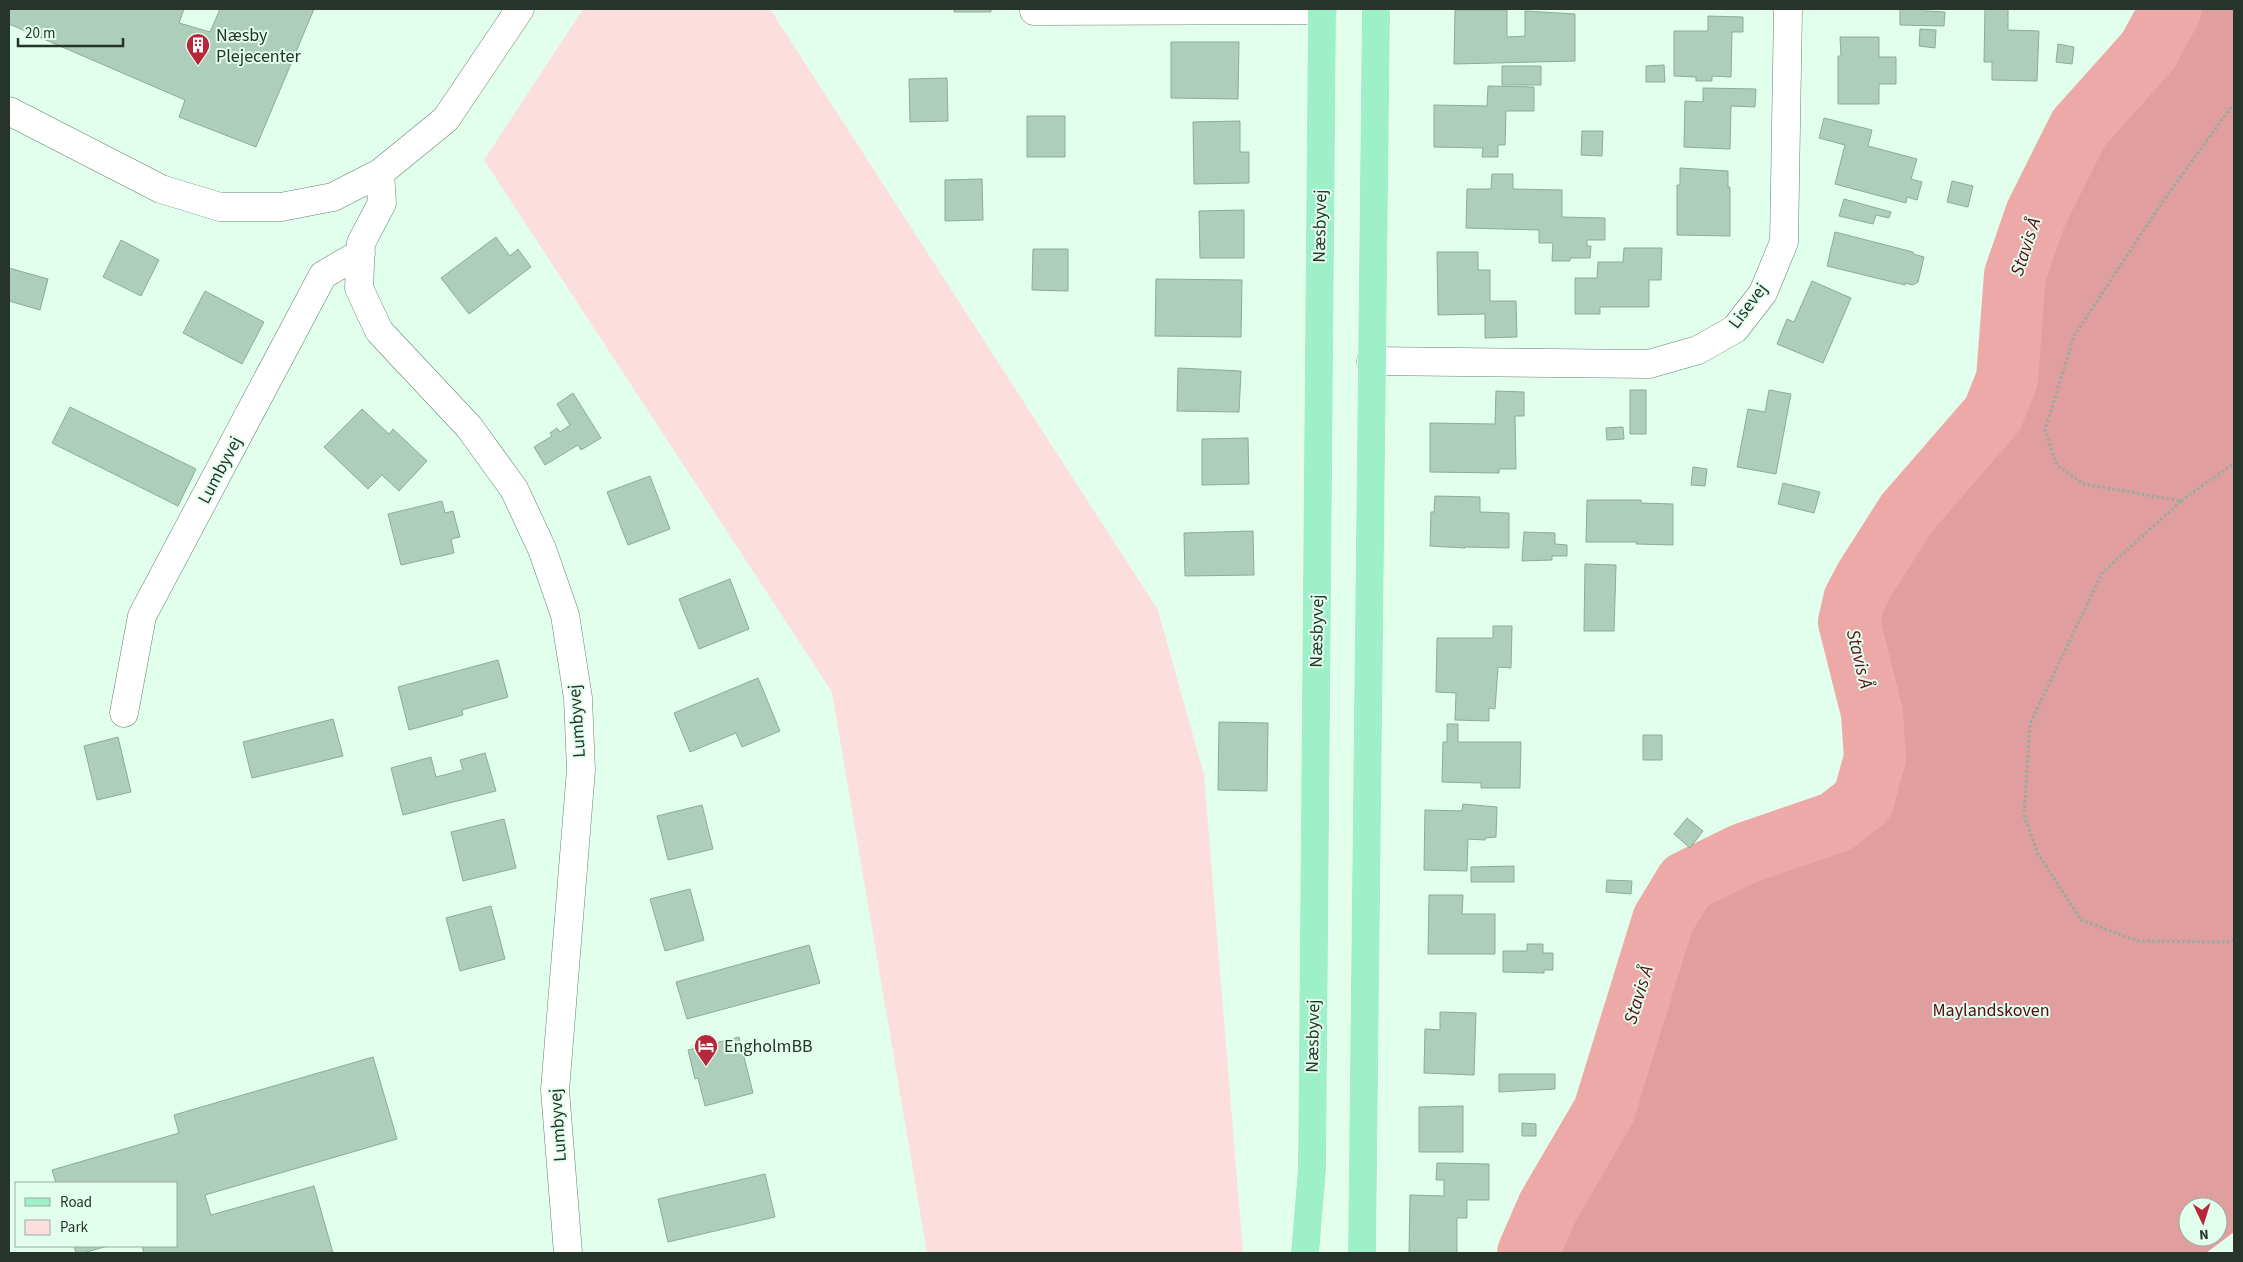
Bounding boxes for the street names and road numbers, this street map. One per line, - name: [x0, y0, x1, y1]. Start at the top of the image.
- street label: Næsbyvej: [1307, 189, 1333, 263]
- street label: Lisevej: [1723, 278, 1773, 334]
- street label: Lumbyvej: [192, 432, 248, 508]
- street label: Næsbyvej: [1304, 594, 1330, 668]
- street label: Lumbyvej: [562, 684, 592, 758]
- street label: Næsbyvej: [1300, 999, 1326, 1073]
- street label: Lumbyvej: [543, 1088, 573, 1162]

